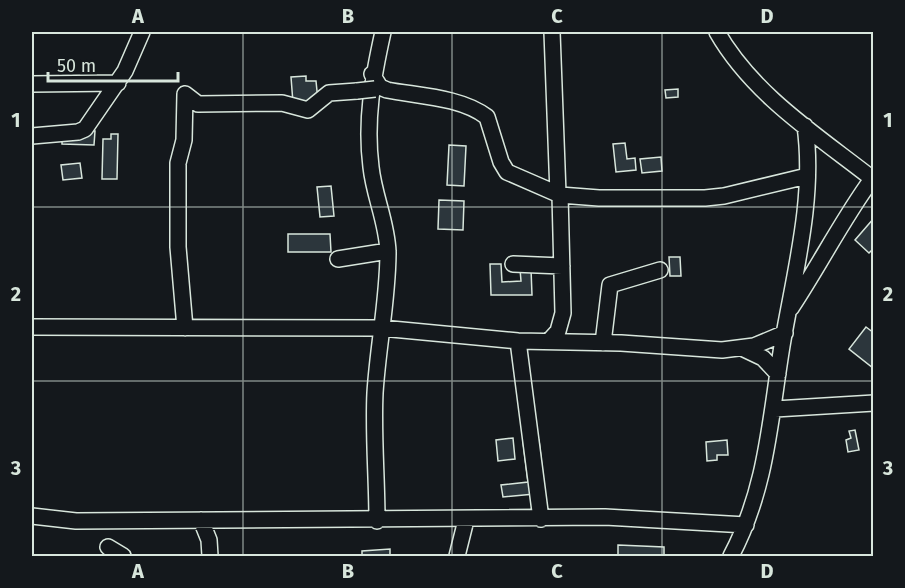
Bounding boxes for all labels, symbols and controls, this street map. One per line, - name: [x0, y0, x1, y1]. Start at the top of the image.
- text: A: [131, 4, 145, 28]
- text: B: [342, 4, 354, 28]
- text: C: [551, 4, 563, 28]
- text: D: [760, 4, 774, 28]
- scale bar: [48, 45, 178, 83]
- text: 50 m: [57, 55, 96, 77]
- text: 1: [11, 108, 21, 132]
- text: 1: [883, 108, 893, 132]
- text: 2: [11, 282, 21, 306]
- text: 2: [883, 282, 893, 306]
- text: 3: [10, 456, 21, 480]
- text: 3: [882, 456, 893, 480]
- text: A: [131, 559, 145, 583]
- text: B: [342, 559, 354, 583]
- text: C: [551, 559, 563, 583]
- text: D: [760, 559, 774, 583]

